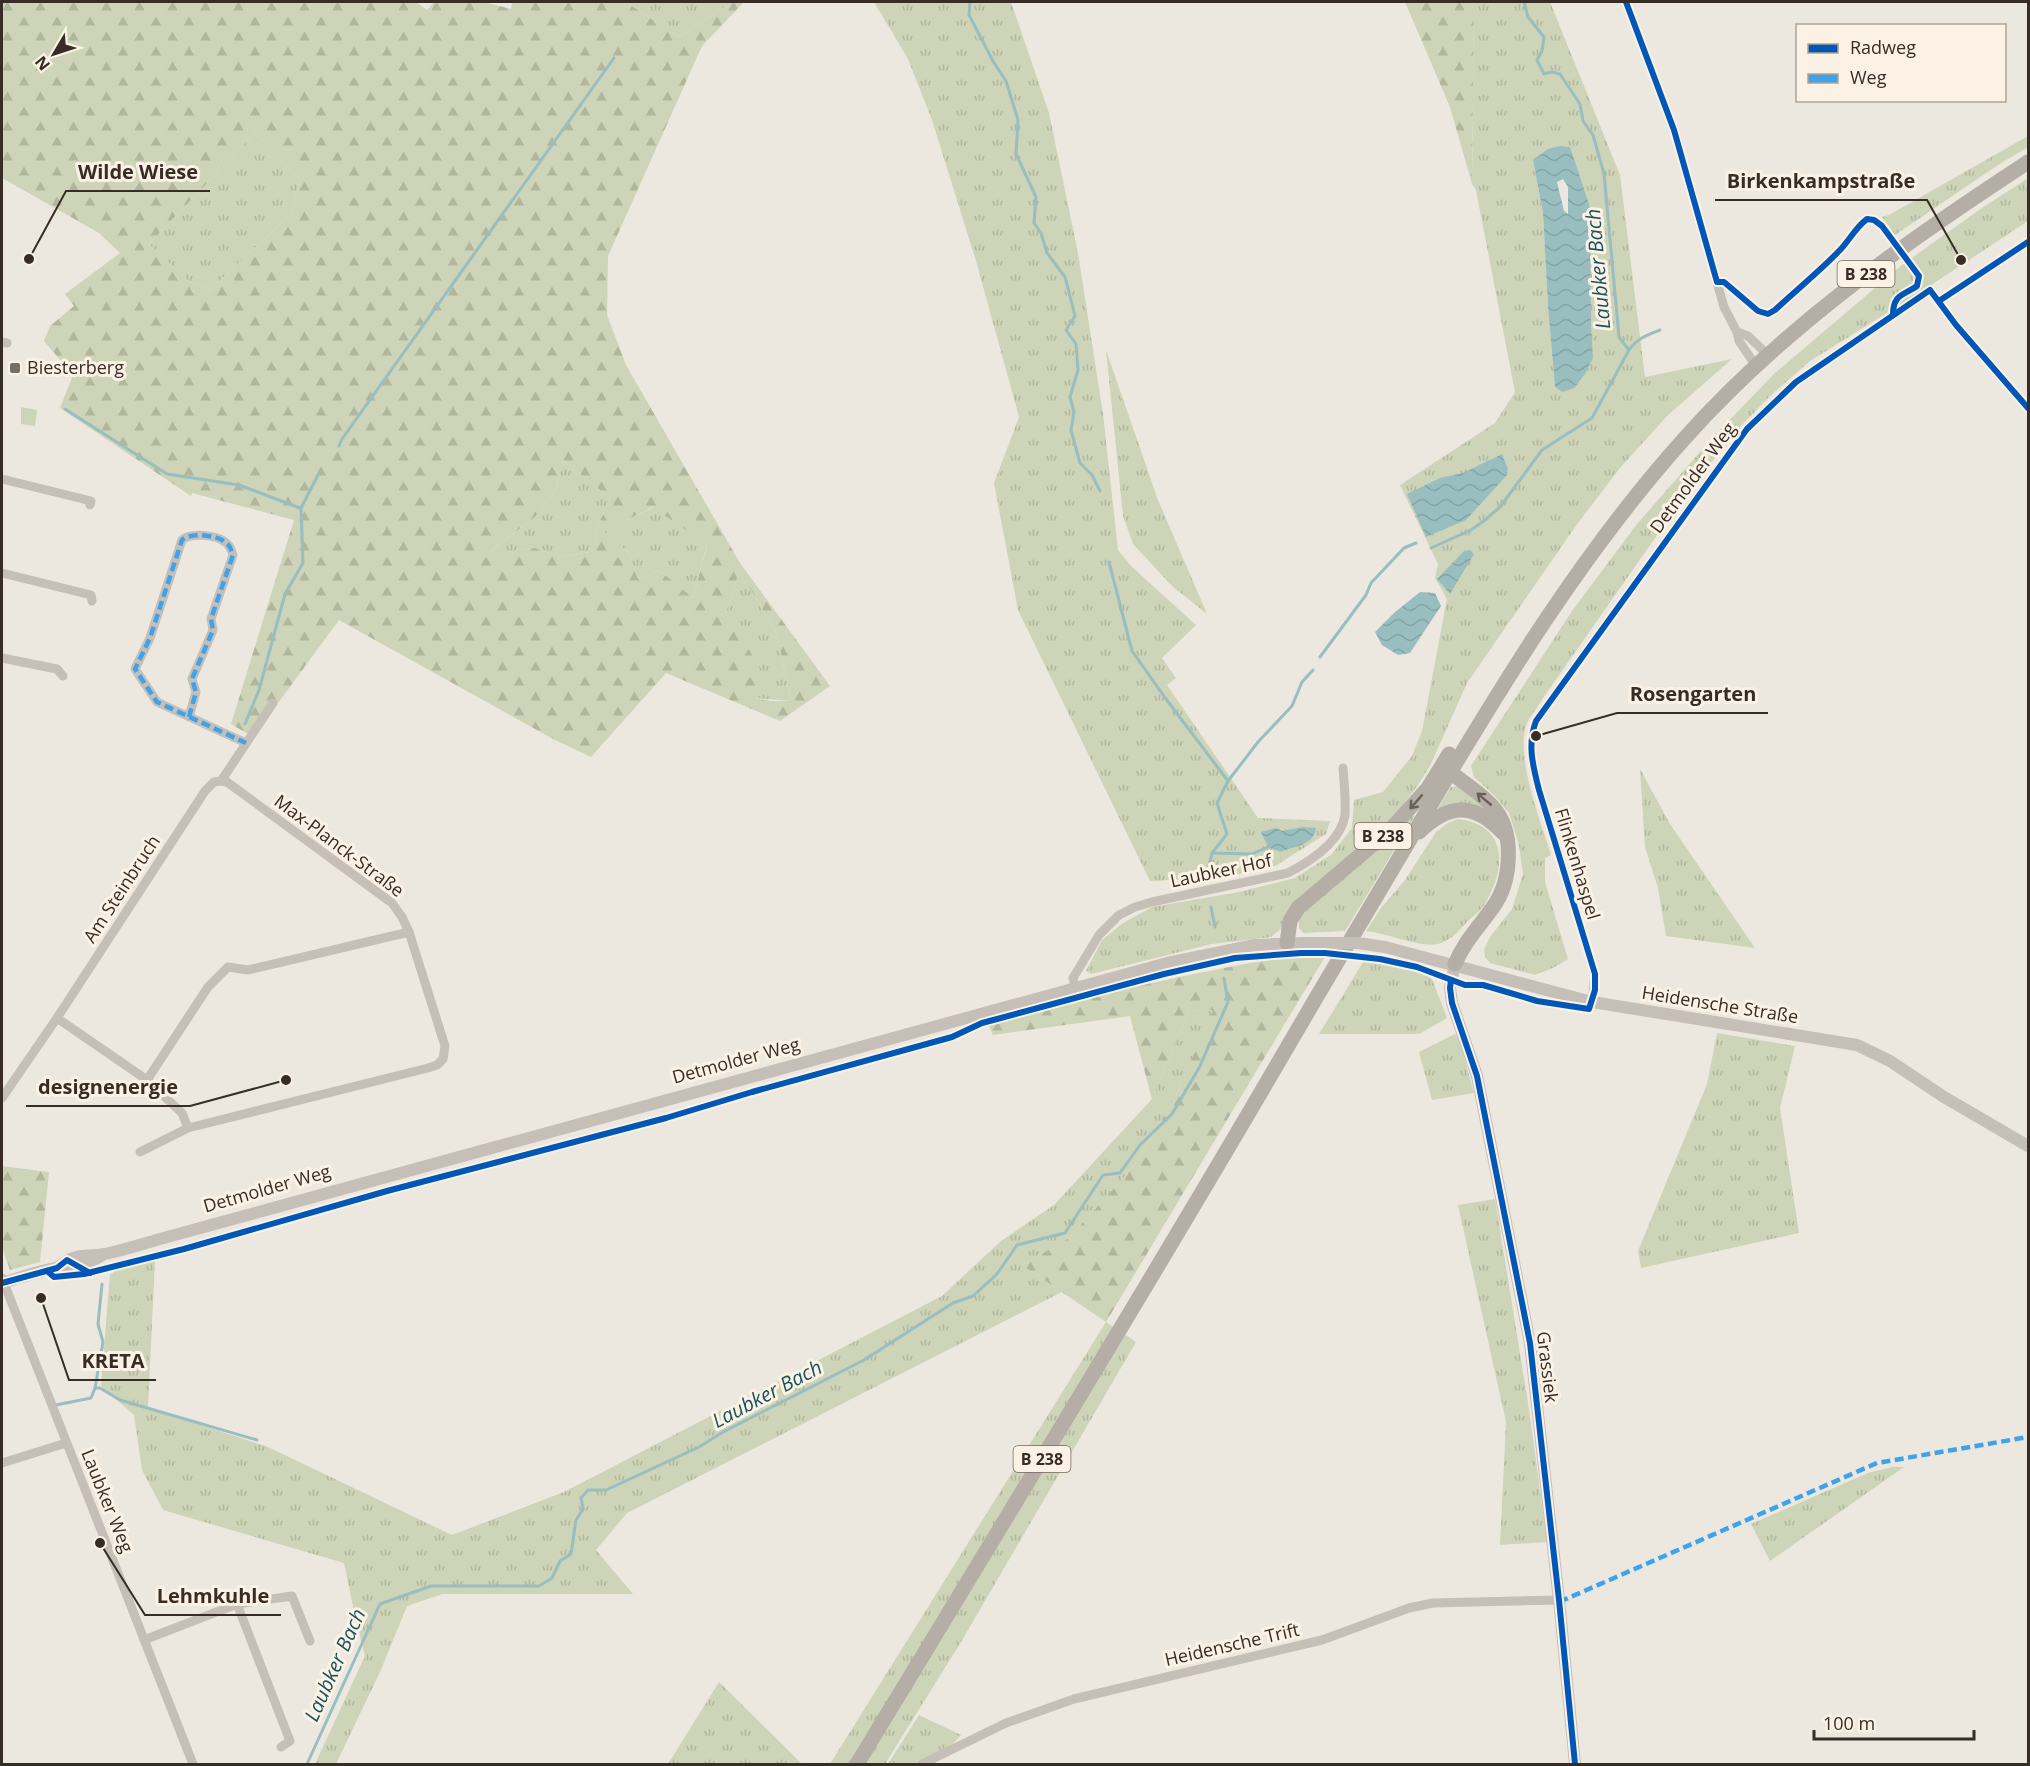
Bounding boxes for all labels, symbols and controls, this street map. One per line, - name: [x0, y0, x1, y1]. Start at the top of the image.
- north arrow: [24, 24, 84, 84]
- legend: [1796, 24, 2006, 102]
- text: Radweg: [1850, 35, 1916, 59]
- text: N: [30, 51, 55, 75]
- text: Weg: [1850, 65, 1887, 89]
- callout: Wilde Wiese: [66, 153, 210, 191]
- text: Wilde Wiese: [78, 158, 198, 185]
- callout: Birkenkampstraße: [1715, 162, 1927, 200]
- text: Birkenkampstraße: [1727, 167, 1915, 194]
- water label: Laubker Bach: [1579, 208, 1616, 330]
- road number: B 238: [1838, 261, 1894, 287]
- place label: Biesterberg: [27, 355, 124, 379]
- marker: Biesterberg: [8, 361, 22, 375]
- street label: Detmolder Weg: [1644, 417, 1741, 538]
- callout: Rosengarten: [1617, 675, 1768, 713]
- text: Rosengarten: [1630, 680, 1756, 707]
- street label: Max-Planck-Straße: [270, 788, 409, 902]
- one-way arrow: [1476, 792, 1492, 805]
- one-way arrow: [1409, 794, 1423, 809]
- street label: Flinkenhaspel: [1550, 805, 1606, 922]
- road number: B 238: [1354, 823, 1412, 849]
- street label: Am Steinbruch: [77, 830, 165, 947]
- street label: Laubker Hof: [1168, 847, 1275, 892]
- street label: Heidensche Straße: [1640, 980, 1800, 1028]
- street label: Detmolder Weg: [669, 1031, 802, 1089]
- callout: designenergie: [26, 1068, 190, 1106]
- text: designenergie: [38, 1073, 178, 1100]
- street label: Detmolder Weg: [200, 1158, 333, 1218]
- street label: Grassiek: [1532, 1330, 1564, 1404]
- callout: KRETA: [69, 1342, 156, 1380]
- text: KRETA: [81, 1347, 145, 1374]
- water label: Laubker Bach: [707, 1353, 826, 1434]
- street label: Laubker Weg: [76, 1445, 140, 1556]
- road number: B 238: [1014, 1446, 1070, 1472]
- callout: Lehmkuhle: [145, 1577, 281, 1615]
- text: Lehmkuhle: [157, 1582, 269, 1609]
- water label: Laubker Bach: [298, 1604, 371, 1725]
- street label: Heidensche Trift: [1162, 1617, 1301, 1671]
- scale bar: [1814, 1703, 1974, 1741]
- text: 100 m: [1823, 1711, 1875, 1735]

